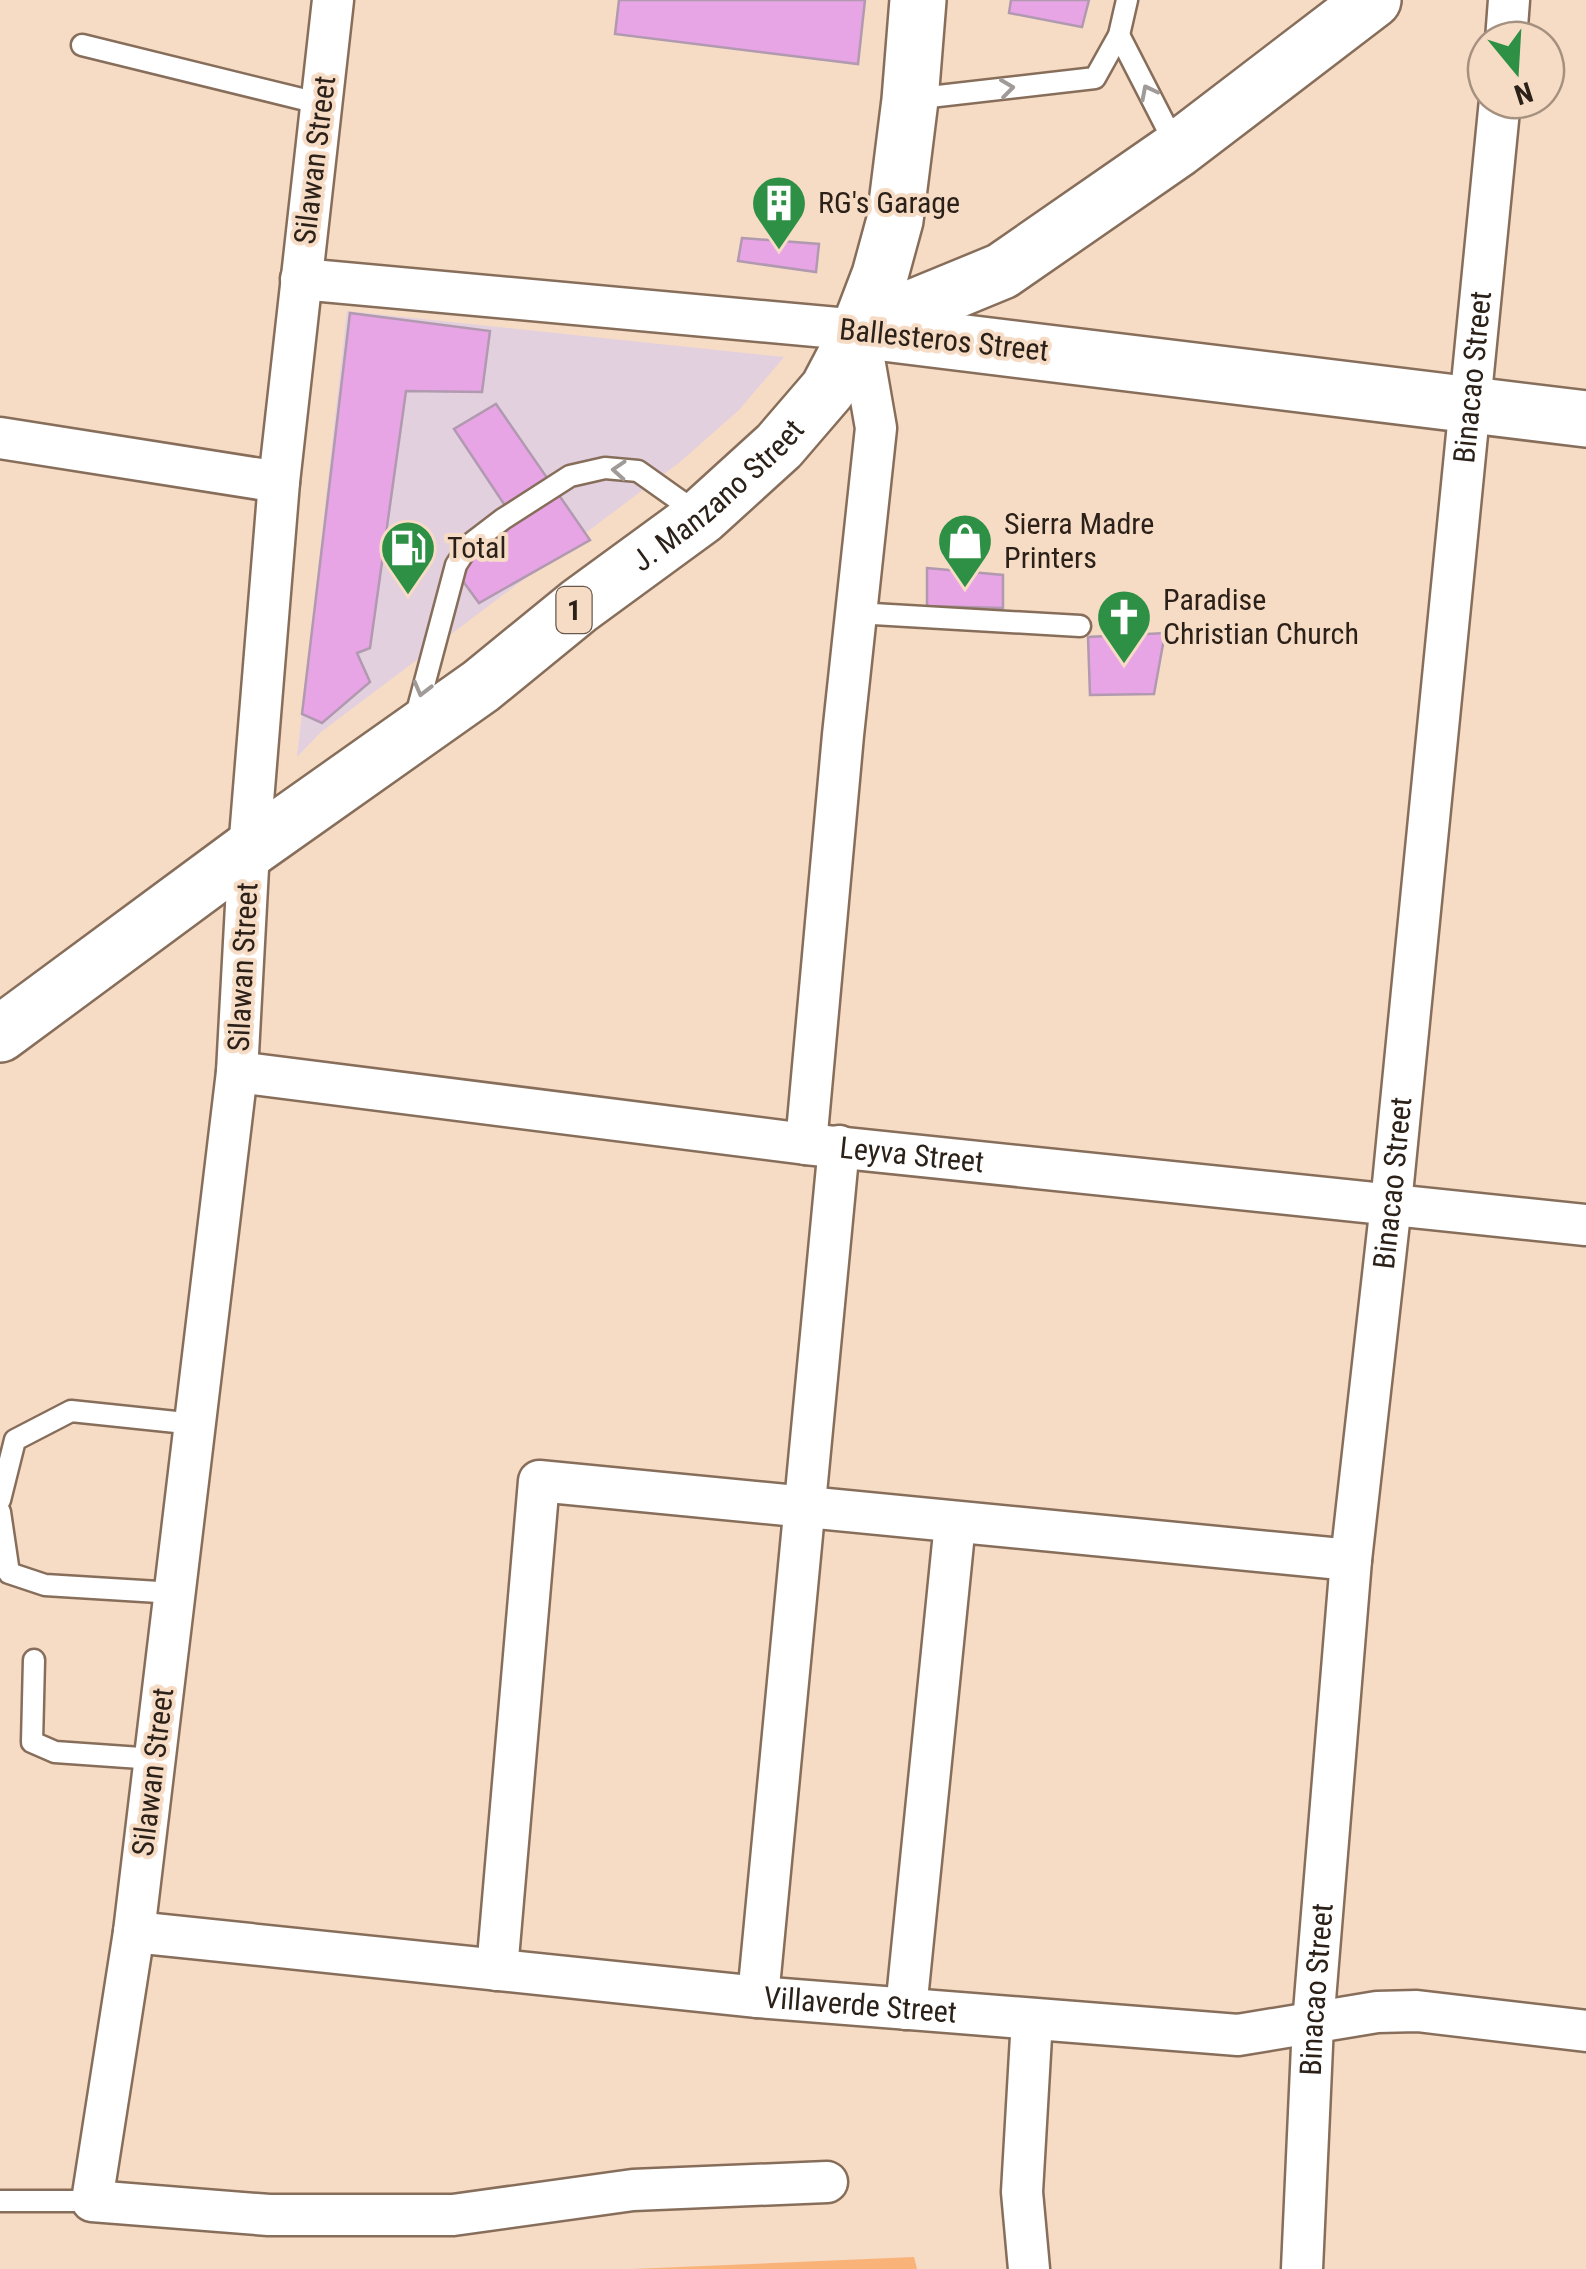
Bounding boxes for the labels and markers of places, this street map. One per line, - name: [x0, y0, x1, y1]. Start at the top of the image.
- building icon: RG's Garage: [749, 173, 809, 252]
- place label: RG's Garage: [818, 185, 960, 220]
- place label: Sierra Madre Printers: [1004, 506, 1154, 575]
- shop icon: Sierra Madre Printers: [935, 511, 995, 590]
- fuel station icon: Total: [378, 518, 438, 597]
- place label: Total: [447, 530, 506, 565]
- place label: Paradise Christian Church: [1163, 582, 1359, 651]
- church icon: Paradise Christian Church: [1094, 587, 1154, 666]

